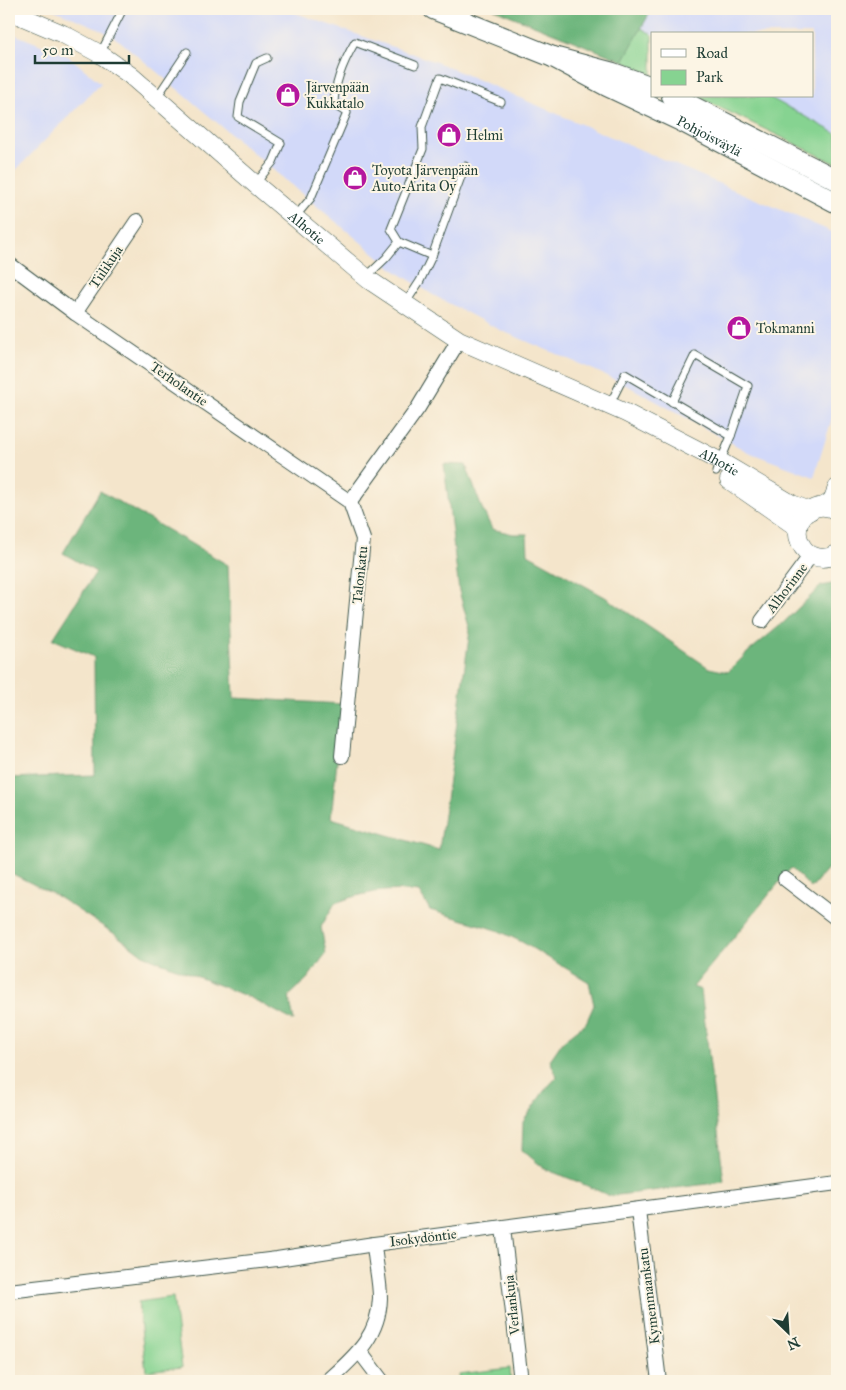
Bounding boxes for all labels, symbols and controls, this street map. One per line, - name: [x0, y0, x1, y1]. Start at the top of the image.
- scale bar: [35, 32, 129, 64]
- legend: [651, 32, 814, 98]
- text: 50 m: [42, 41, 74, 59]
- text: Road: [696, 44, 728, 62]
- text: Park: [696, 68, 723, 86]
- place label: Järvenpään Kukkatalo: [304, 79, 369, 112]
- shop icon: Järvenpään Kukkatalo: [275, 82, 301, 108]
- street label: Pohjoisväylä: [674, 112, 745, 160]
- shop icon: Helmi: [436, 122, 462, 148]
- place label: Helmi: [466, 127, 503, 144]
- place label: Toyota Järvenpään Auto-Arita Oy: [371, 162, 478, 195]
- shop icon: Toyota Järvenpään Auto-Arita Oy: [342, 165, 368, 191]
- street label: Alhotie: [284, 207, 329, 248]
- street label: Tiilikuja: [85, 242, 127, 292]
- shop icon: Tokmanni: [726, 315, 752, 341]
- place label: Tokmanni: [756, 320, 815, 337]
- street label: Terholantie: [147, 358, 211, 410]
- street label: Alhotie: [696, 443, 743, 479]
- street label: Talonkatu: [349, 545, 372, 605]
- street label: Alhorinne: [762, 560, 811, 617]
- street label: Isokydöntie: [389, 1225, 458, 1251]
- street label: Kymenmaankatu: [635, 1246, 663, 1345]
- street label: Verlankuja: [500, 1274, 524, 1337]
- north arrow: [764, 1308, 814, 1358]
- text: N: [784, 1333, 802, 1354]

